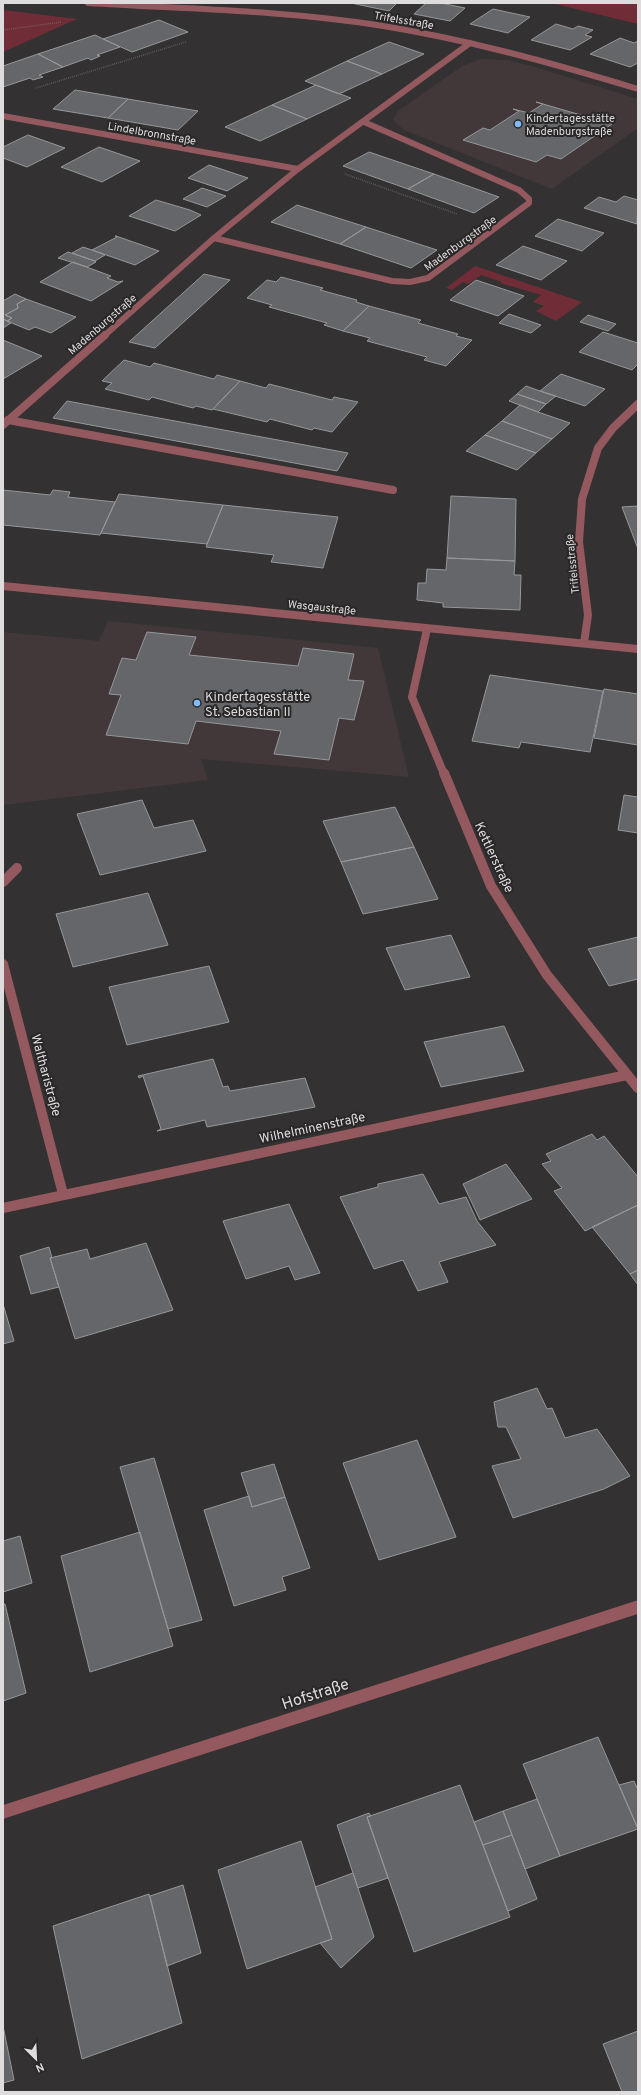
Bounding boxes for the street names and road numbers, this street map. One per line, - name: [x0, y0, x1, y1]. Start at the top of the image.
- street label: Trifelsstraße: [373, 9, 435, 33]
- street label: Lindelbronnstraße: [106, 119, 197, 149]
- street label: Madenburgstraße: [422, 213, 500, 275]
- street label: Madenburgstraße: [66, 291, 140, 358]
- street label: Trifelsstraße: [563, 533, 583, 595]
- street label: Wasgaustraße: [287, 597, 357, 619]
- street label: Kettlerstraße: [470, 820, 517, 896]
- street label: Waltharistraße: [26, 1033, 64, 1118]
- street label: Wilhelminenstraße: [258, 1110, 367, 1148]
- street label: Hofstraße: [279, 1675, 352, 1715]

